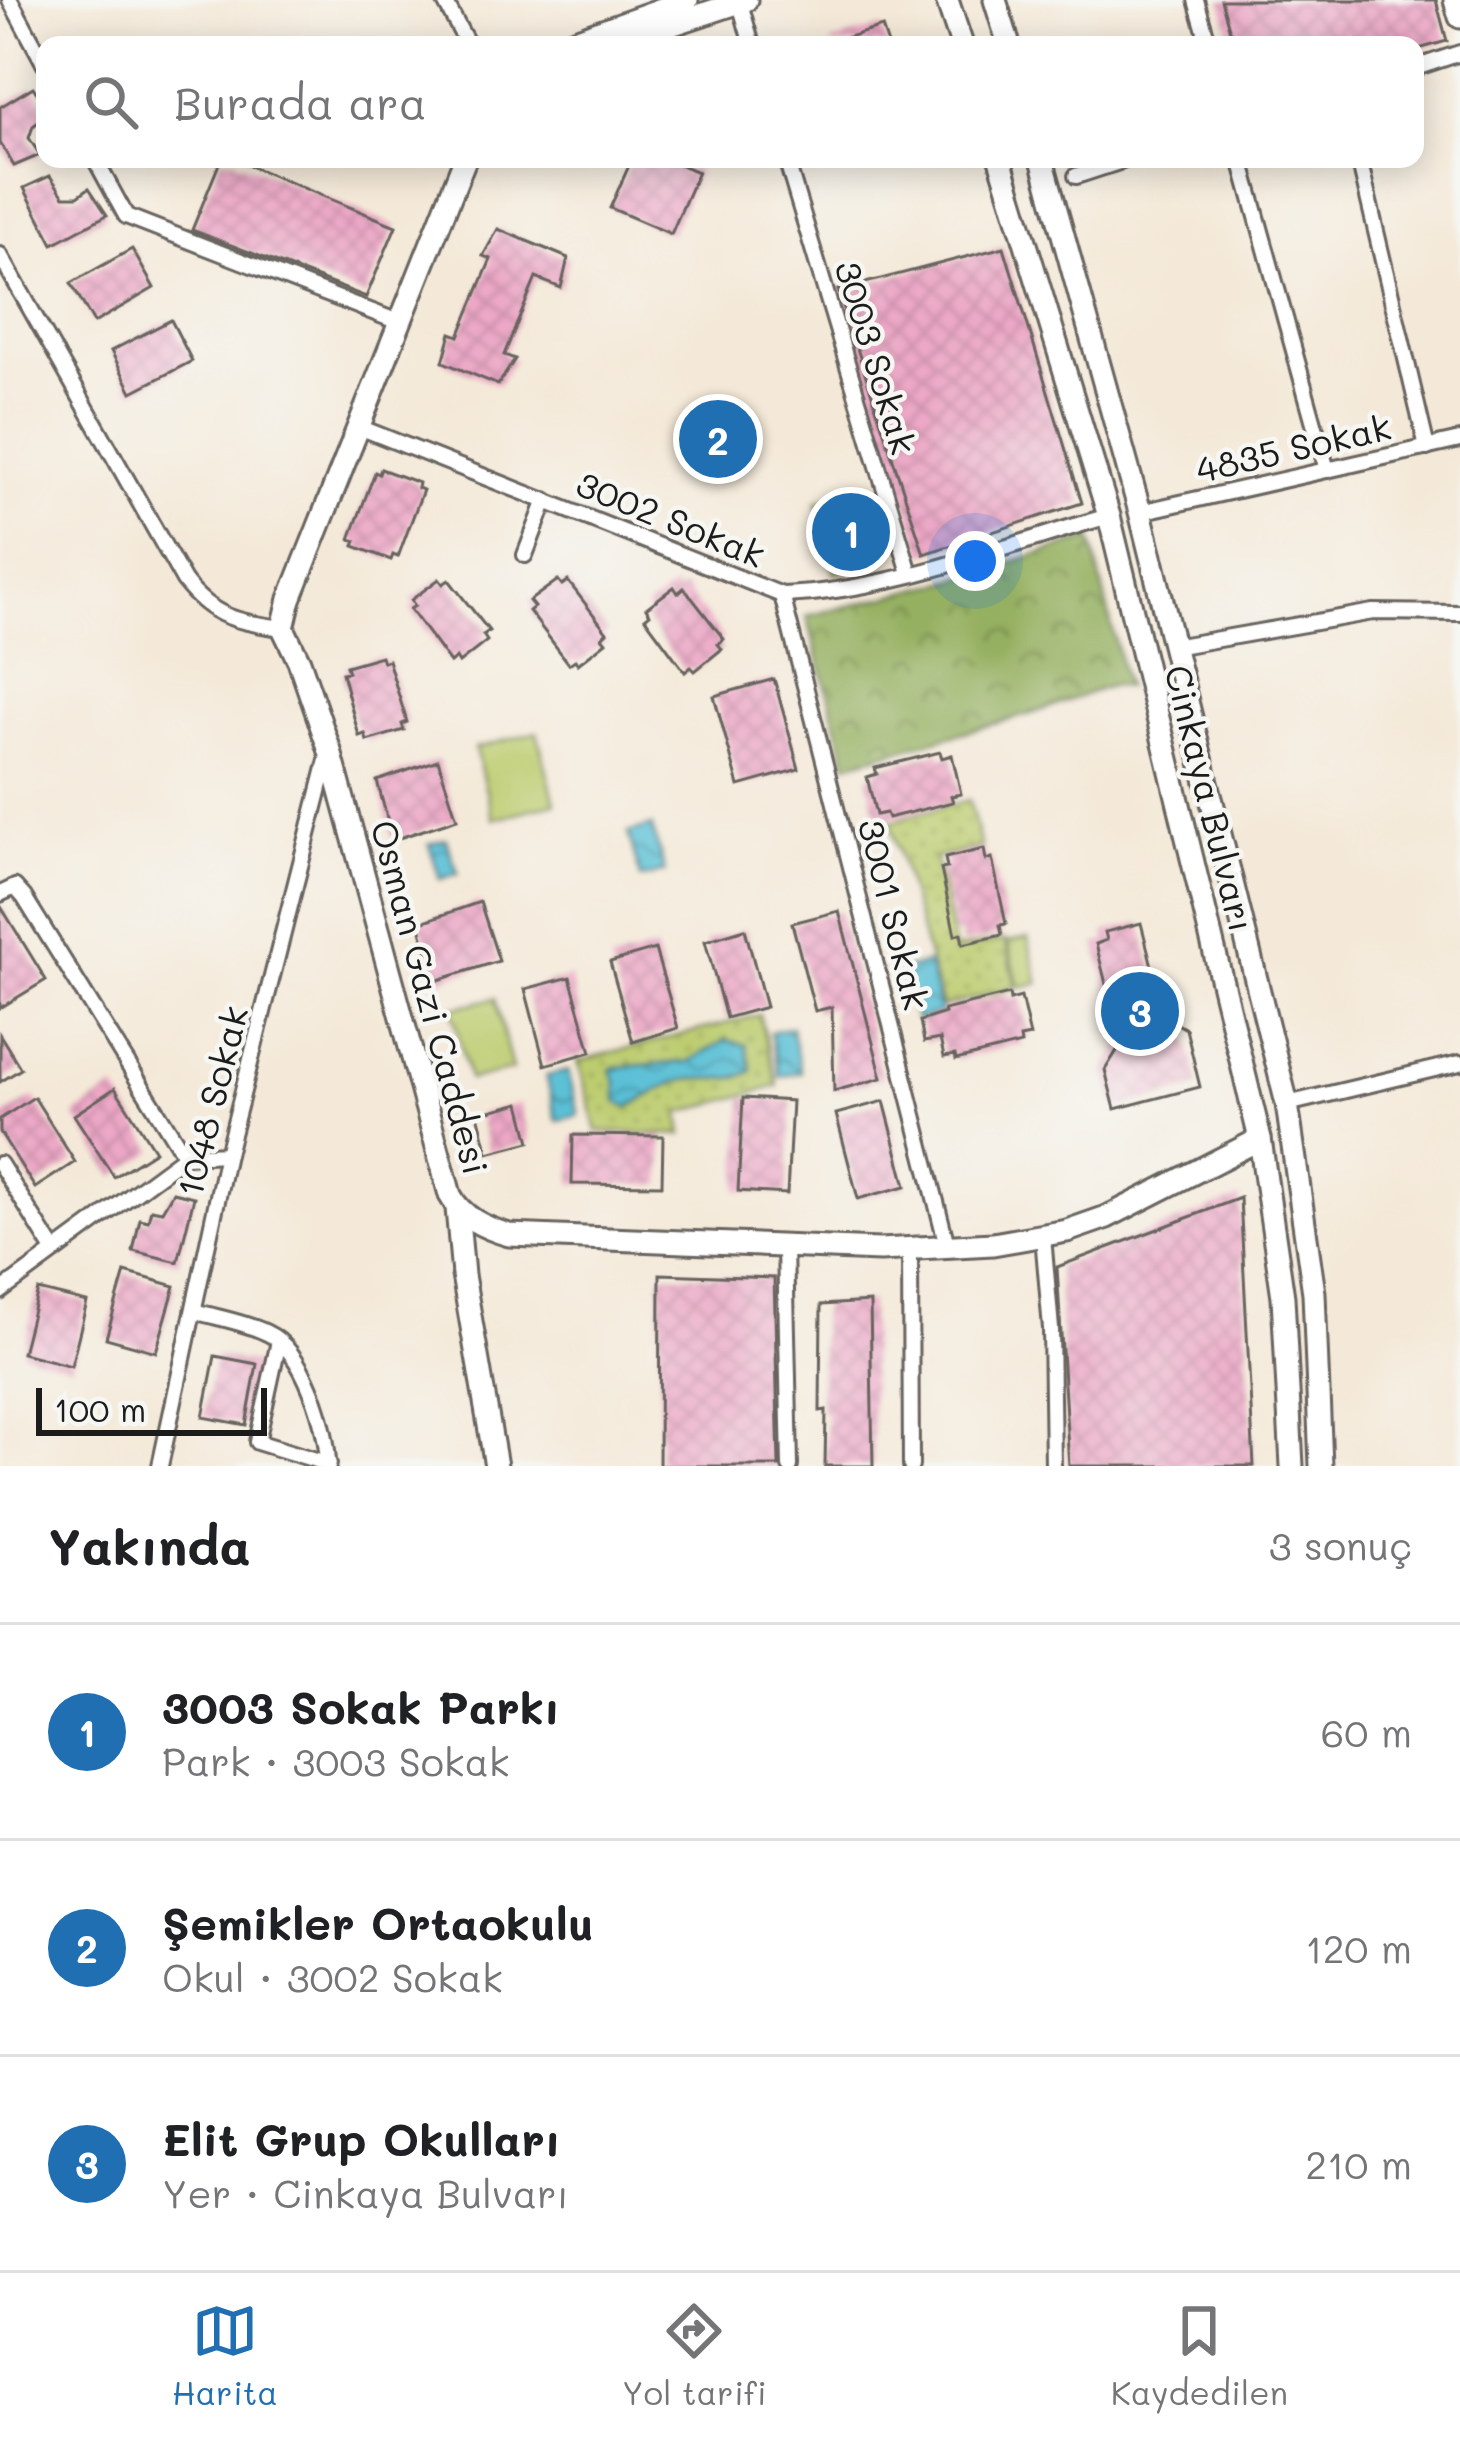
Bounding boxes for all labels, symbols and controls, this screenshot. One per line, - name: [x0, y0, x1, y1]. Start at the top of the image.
- search box: [36, 36, 1424, 168]
- icon: search: [78, 69, 144, 135]
- text: Burada ara: [174, 73, 427, 131]
- street label: 3003 Sokak: [825, 254, 929, 460]
- pin: 2: [679, 394, 757, 484]
- street label: 4835 Sokak: [1191, 402, 1395, 492]
- street label: 3002 Sokak: [570, 459, 772, 577]
- pin: 1: [812, 487, 890, 577]
- your location: [945, 531, 1005, 591]
- street label: Cinkaya Bulvarı: [1154, 660, 1267, 936]
- street label: 3001 Sokak: [849, 814, 941, 1014]
- street label: Osman Gazi Caddesi: [361, 815, 501, 1179]
- pin: 3: [1101, 966, 1179, 1056]
- street label: 1048 Sokak: [165, 1001, 257, 1201]
- scale bar: [36, 1382, 267, 1435]
- text: 100 m: [54, 1387, 146, 1430]
- text: Yakında: [48, 1511, 251, 1578]
- text: 3 sonuç: [1269, 1519, 1412, 1570]
- text: 3003 Sokak Parkı: [162, 1677, 560, 1735]
- text: 1: [78, 1706, 96, 1757]
- text: 60 m: [1321, 1706, 1412, 1757]
- text: Park · 3003 Sokak: [162, 1735, 510, 1786]
- text: Şemikler Ortaokulu: [162, 1893, 594, 1951]
- text: 2: [76, 1922, 98, 1973]
- text: 120 m: [1305, 1922, 1412, 1973]
- text: Okul · 3002 Sokak: [162, 1951, 503, 2002]
- text: Elit Grup Okulları: [162, 2109, 560, 2167]
- text: 3: [75, 2138, 99, 2189]
- text: 210 m: [1305, 2138, 1412, 2189]
- text: Yer · Cinkaya Bulvarı: [162, 2167, 569, 2218]
- tab: Harita: [172, 2298, 278, 2413]
- tab: Yol tarifi: [622, 2298, 767, 2413]
- tab: Kaydedilen: [1111, 2298, 1288, 2413]

